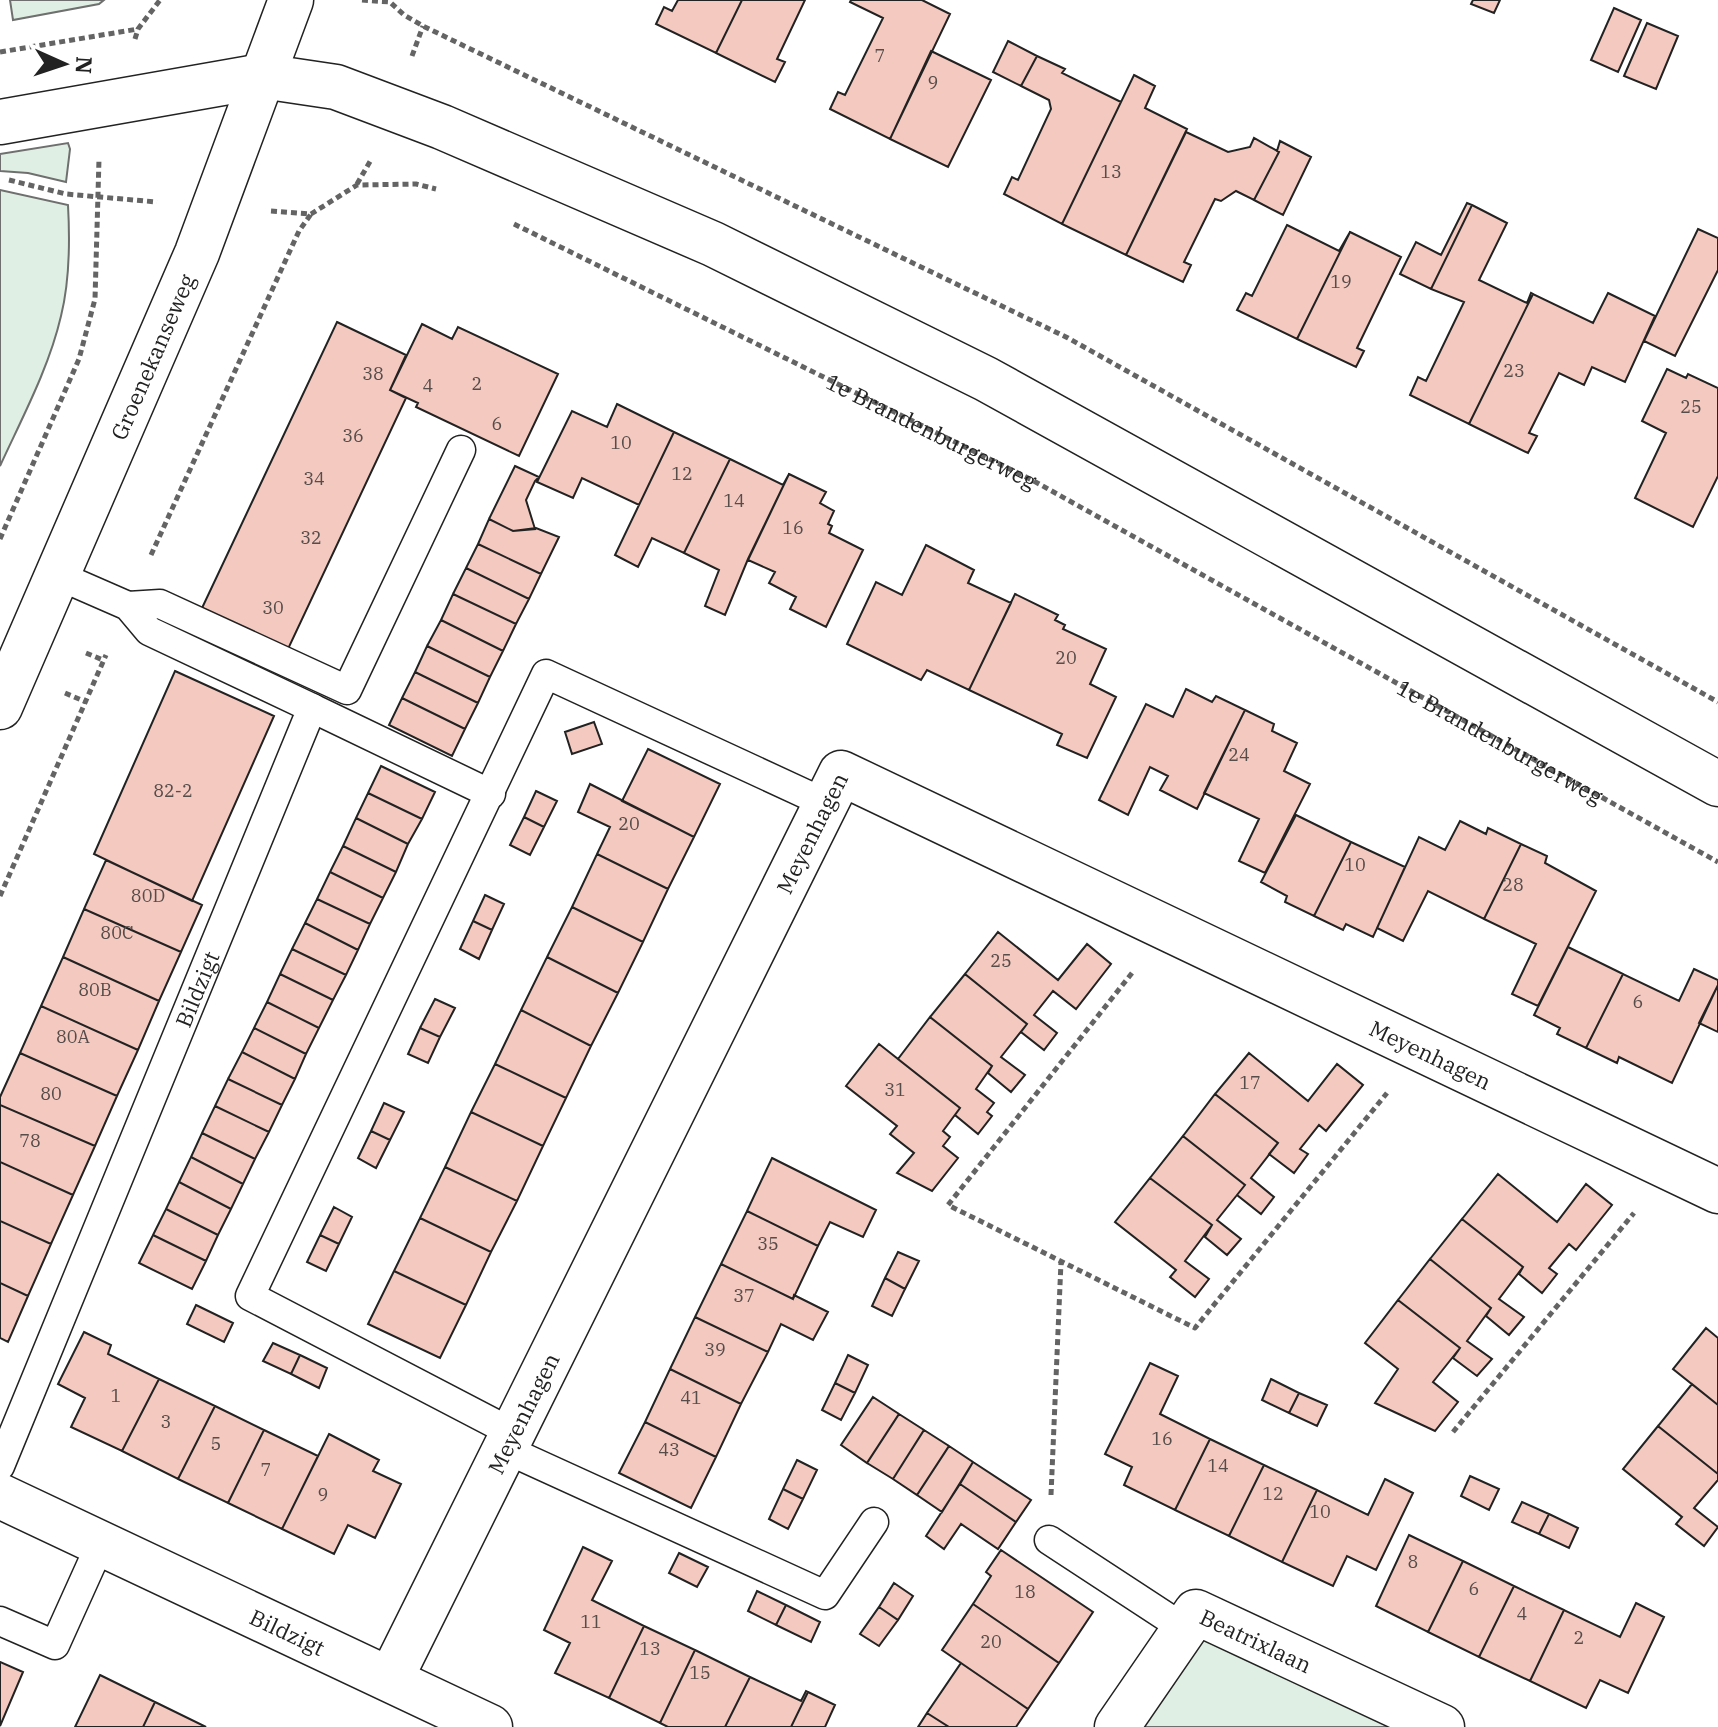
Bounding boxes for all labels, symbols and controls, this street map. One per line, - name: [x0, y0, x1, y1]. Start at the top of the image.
- north arrow: [24, 24, 104, 104]
- house number: 7: [875, 44, 885, 67]
- text: N: [70, 56, 99, 75]
- house number: 9: [928, 71, 938, 94]
- house number: 13: [1100, 160, 1122, 183]
- street label: Groenekanseweg: [103, 269, 201, 444]
- house number: 19: [1330, 270, 1352, 293]
- house number: 23: [1503, 359, 1525, 382]
- house number: 38: [362, 362, 384, 385]
- street label: 1e Brandenburgerweg: [822, 366, 1042, 495]
- house number: 2: [472, 372, 482, 395]
- house number: 4: [423, 374, 433, 397]
- house number: 25: [1680, 395, 1702, 418]
- house number: 6: [492, 412, 502, 435]
- house number: 36: [342, 424, 364, 447]
- house number: 10: [610, 431, 632, 454]
- house number: 12: [671, 462, 693, 485]
- house number: 34: [303, 467, 325, 490]
- house number: 14: [723, 489, 745, 512]
- house number: 16: [782, 516, 804, 539]
- house number: 32: [300, 526, 322, 549]
- house number: 30: [262, 596, 284, 619]
- house number: 20: [1055, 646, 1077, 669]
- street label: 1e Brandenburgerweg: [1392, 672, 1609, 810]
- house number: 24: [1228, 743, 1250, 766]
- street label: Meyenhagen: [769, 767, 854, 898]
- house number: 82-2: [153, 779, 193, 802]
- house number: 20: [618, 812, 640, 835]
- house number: 10: [1344, 853, 1366, 876]
- house number: 28: [1502, 873, 1524, 896]
- house number: 80D: [131, 884, 165, 907]
- house number: 80C: [100, 921, 134, 944]
- street label: Bildzigt: [168, 946, 225, 1031]
- house number: 25: [990, 949, 1012, 972]
- house number: 80B: [78, 978, 112, 1001]
- house number: 6: [1633, 990, 1643, 1013]
- street label: Meyenhagen: [1365, 1013, 1496, 1095]
- house number: 80A: [56, 1025, 91, 1048]
- house number: 17: [1239, 1071, 1261, 1094]
- house number: 31: [884, 1078, 906, 1101]
- house number: 80: [40, 1082, 62, 1105]
- house number: 78: [19, 1129, 41, 1152]
- house number: 35: [757, 1232, 779, 1255]
- house number: 37: [733, 1284, 755, 1307]
- house number: 39: [704, 1338, 726, 1361]
- street label: Meyenhagen: [481, 1348, 565, 1478]
- house number: 1: [111, 1384, 121, 1407]
- house number: 41: [680, 1386, 702, 1409]
- house number: 3: [161, 1410, 171, 1433]
- house number: 16: [1151, 1427, 1173, 1450]
- house number: 5: [211, 1432, 221, 1455]
- house number: 43: [658, 1438, 680, 1461]
- house number: 14: [1207, 1454, 1229, 1477]
- house number: 7: [261, 1458, 271, 1481]
- house number: 12: [1262, 1482, 1284, 1505]
- house number: 9: [318, 1483, 328, 1506]
- house number: 10: [1309, 1500, 1331, 1523]
- house number: 8: [1408, 1550, 1418, 1573]
- house number: 6: [1469, 1577, 1479, 1600]
- house number: 18: [1014, 1580, 1036, 1603]
- street label: Bildzigt: [245, 1602, 330, 1662]
- street label: Beatrixlaan: [1196, 1602, 1317, 1679]
- house number: 4: [1517, 1602, 1527, 1625]
- house number: 11: [580, 1610, 602, 1633]
- house number: 2: [1574, 1626, 1584, 1649]
- house number: 20: [980, 1630, 1002, 1653]
- house number: 13: [639, 1637, 661, 1660]
- house number: 15: [689, 1661, 711, 1684]

